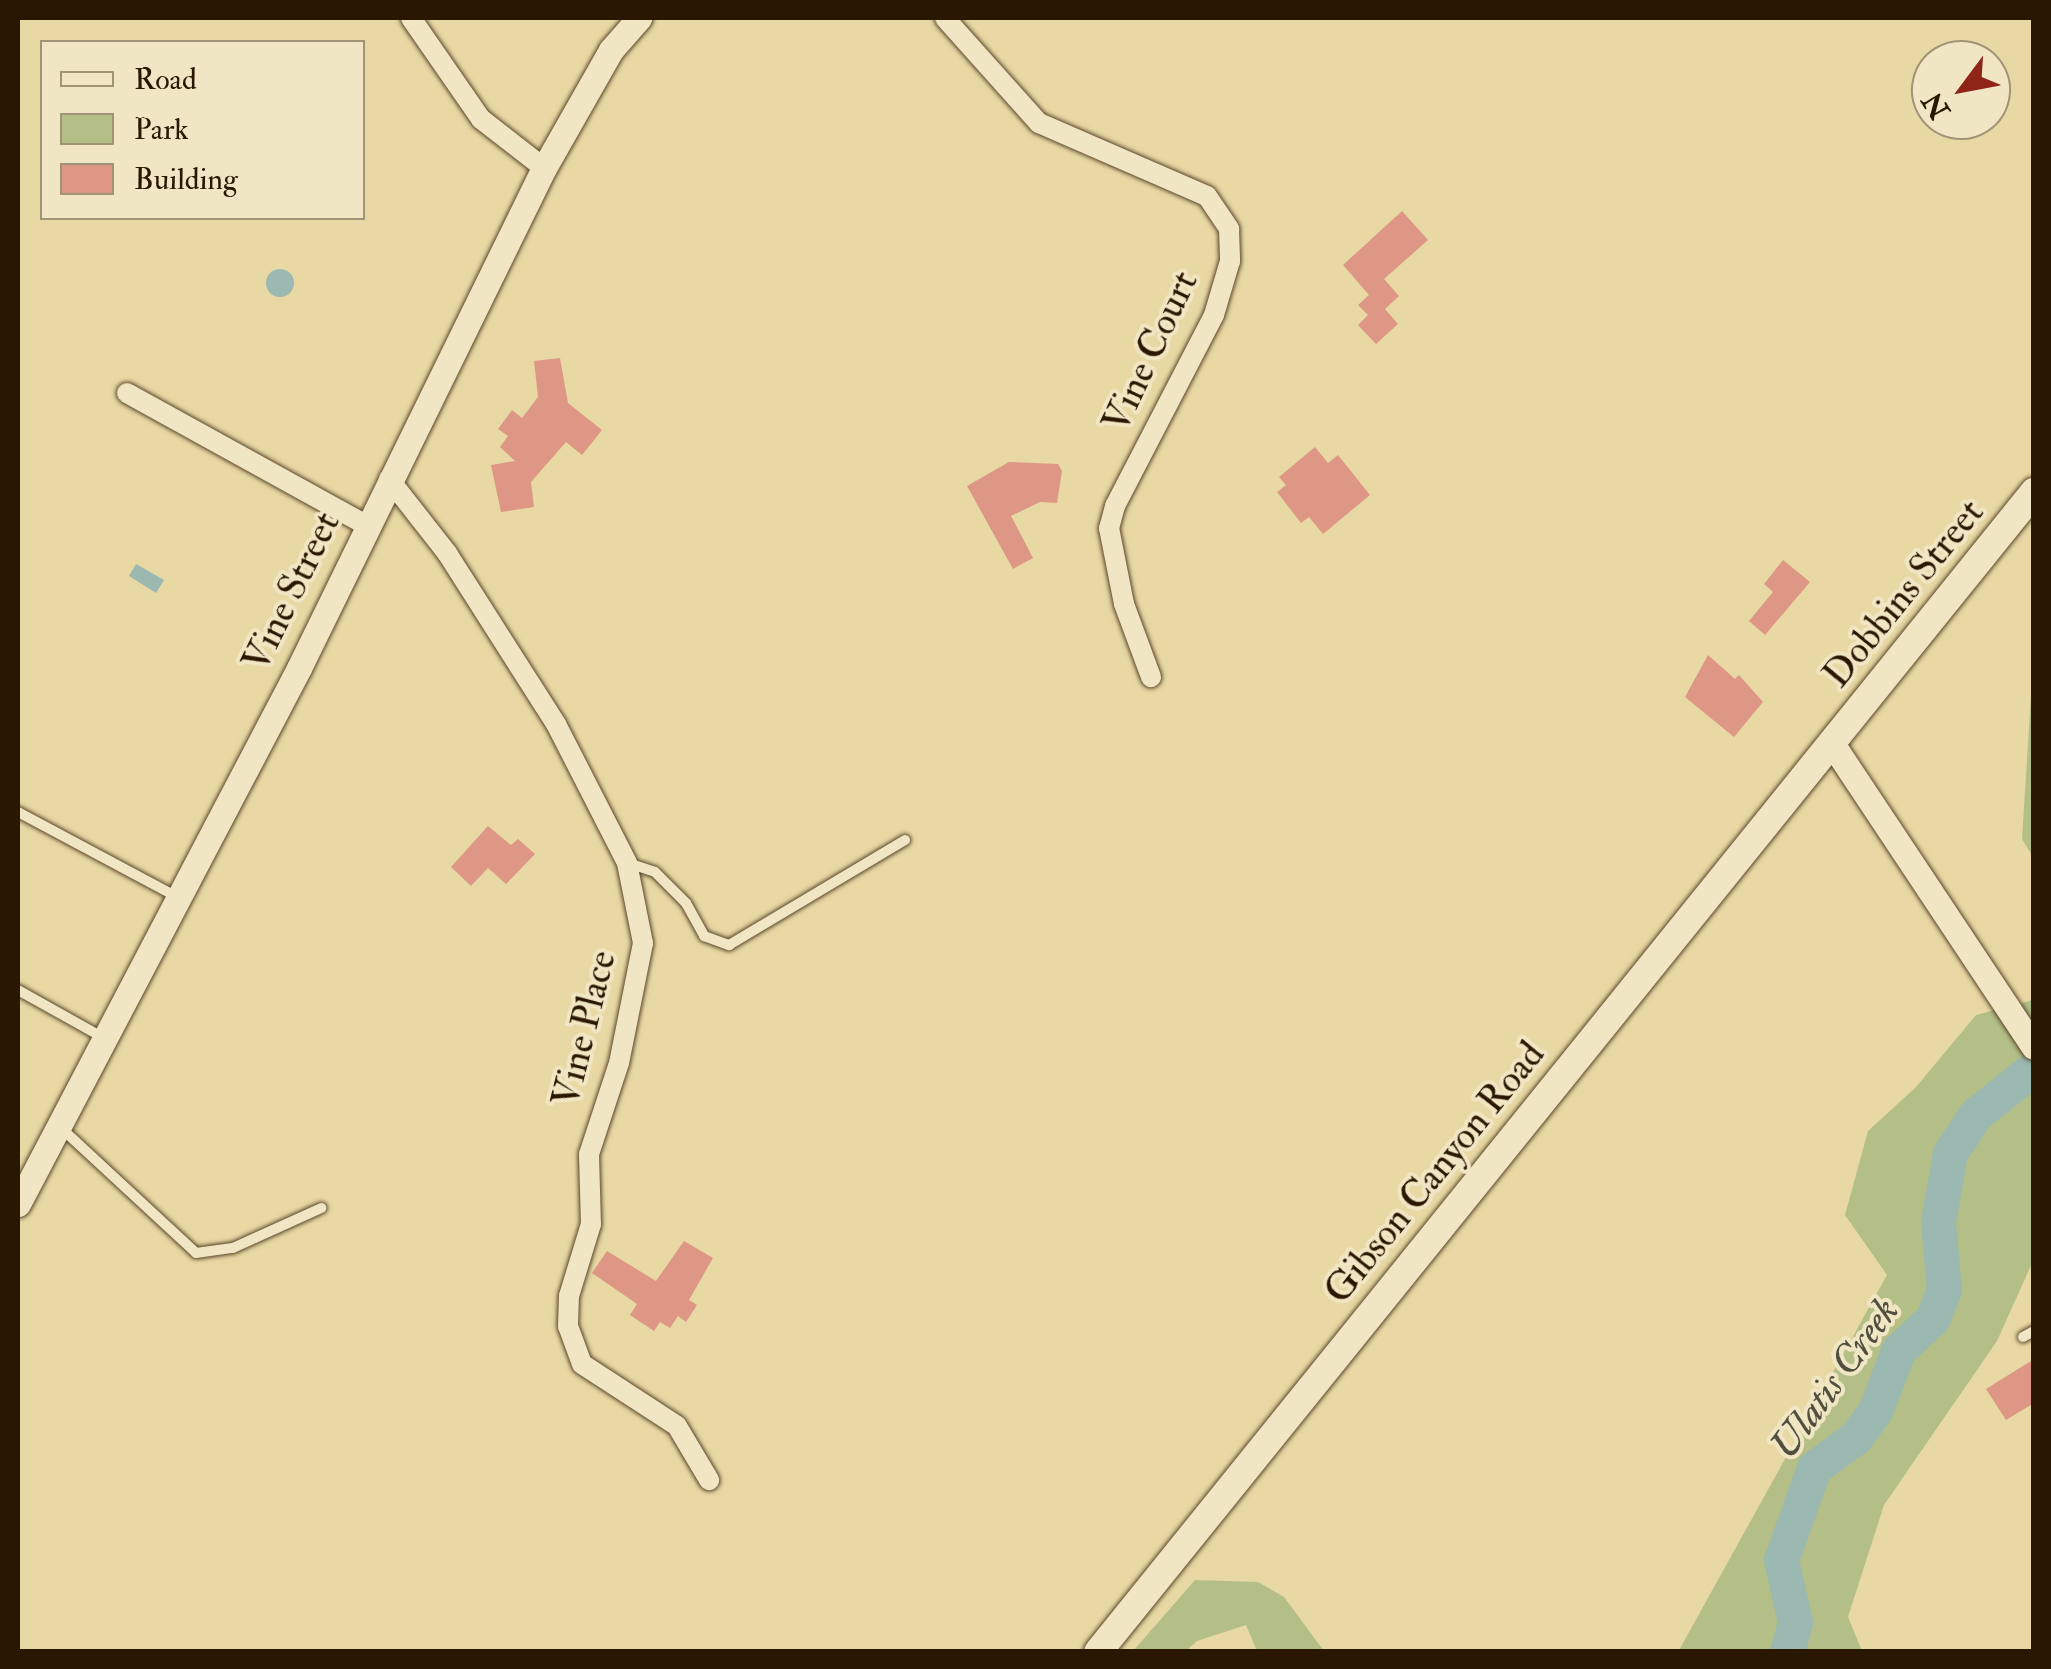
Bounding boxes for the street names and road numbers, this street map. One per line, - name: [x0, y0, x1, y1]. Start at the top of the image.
- street label: Vine Court: [1094, 264, 1208, 440]
- street label: Dobbins Street: [1814, 491, 1994, 697]
- street label: Vine Street: [234, 505, 350, 679]
- street label: Vine Place: [544, 946, 626, 1112]
- street label: Gibson Canyon Road: [1315, 1033, 1555, 1313]

